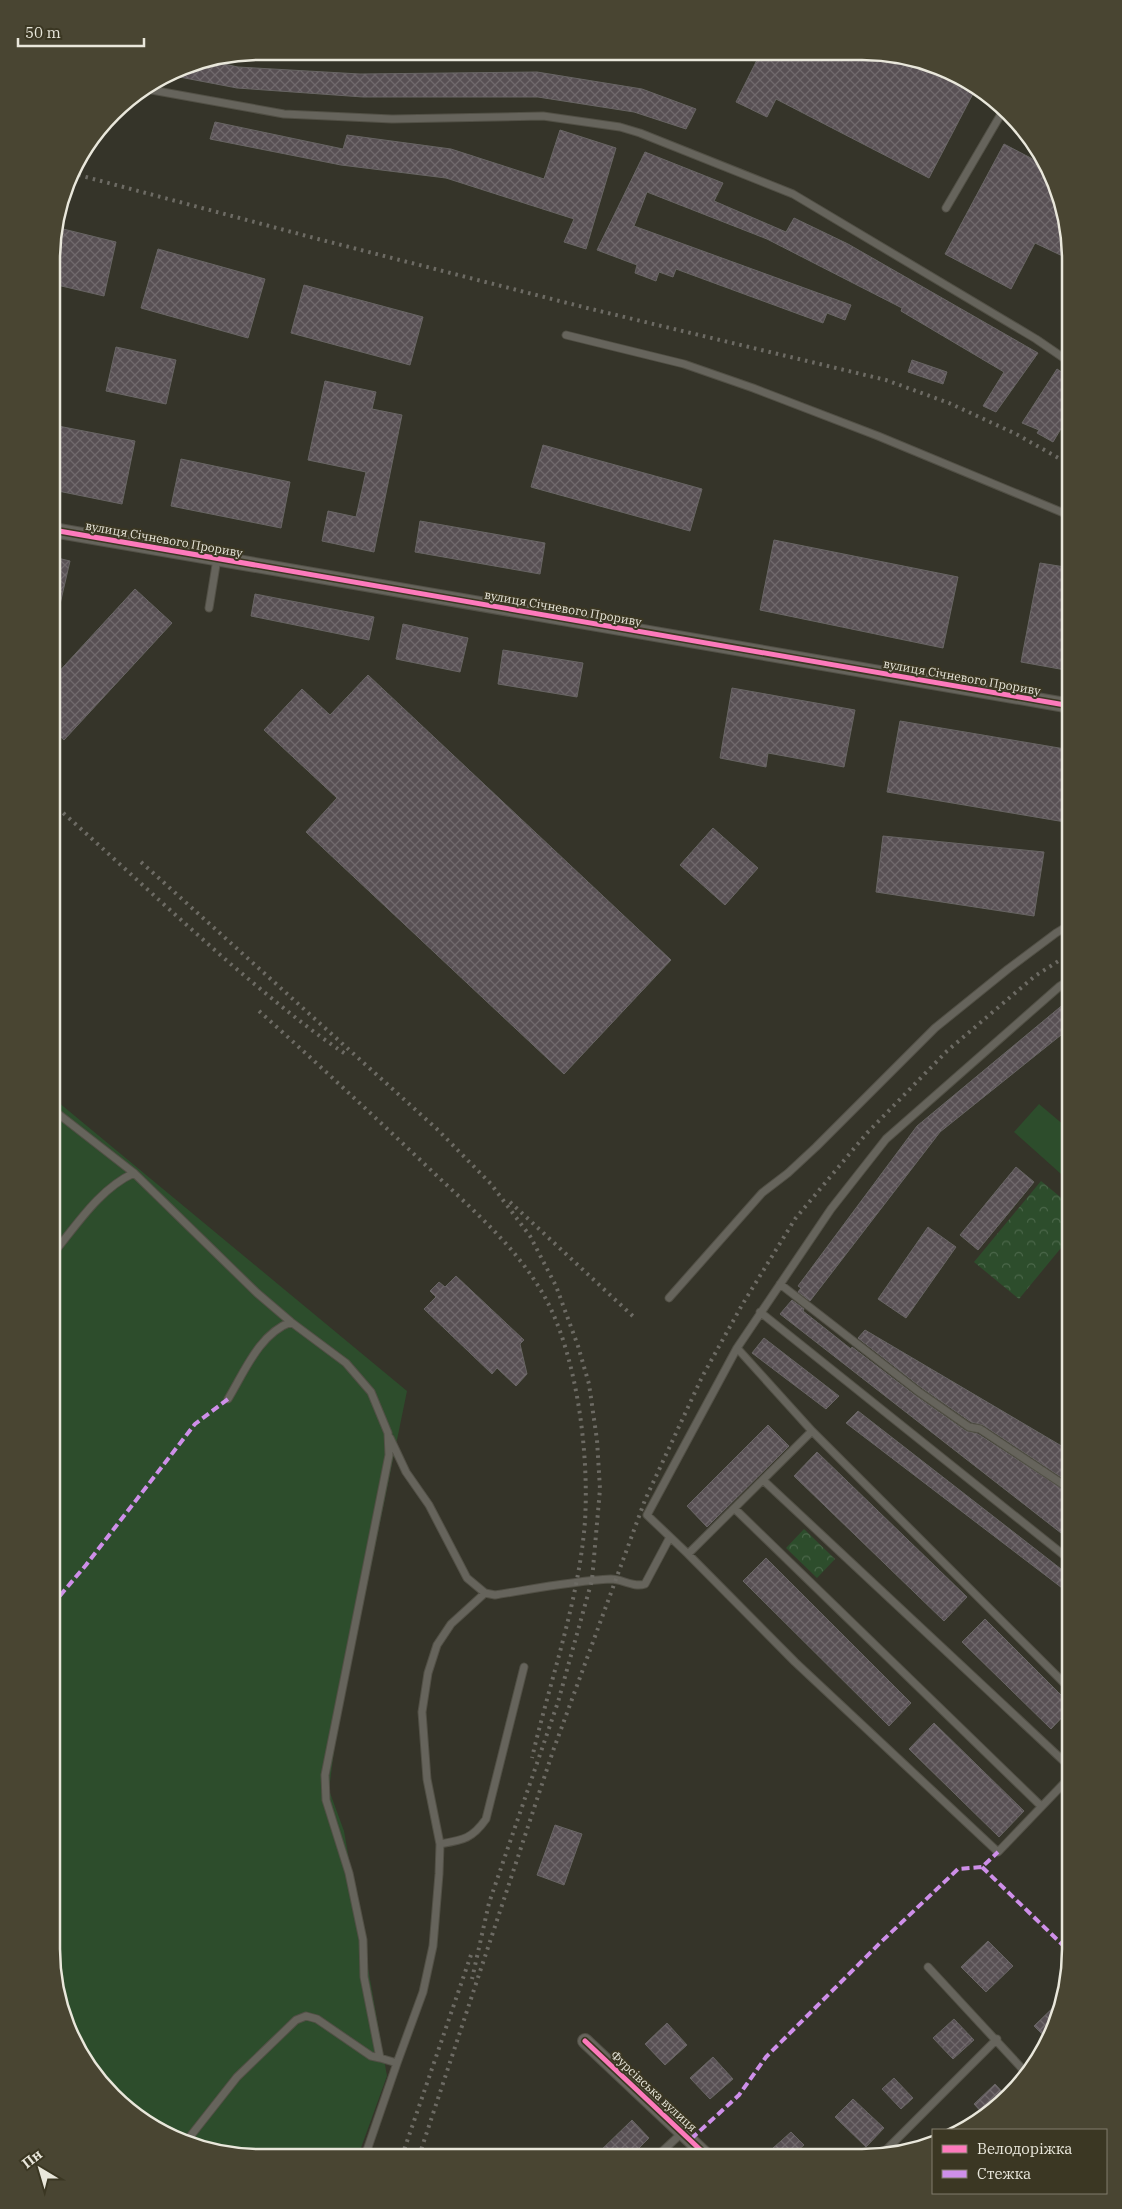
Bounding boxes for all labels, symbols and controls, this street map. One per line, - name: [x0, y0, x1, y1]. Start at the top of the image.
- scale bar: [18, 15, 144, 47]
- text: 50 m: [25, 23, 61, 42]
- street label: вулиця Січневого Прориву: [84, 518, 244, 560]
- street label: вулиця Січневого Прориву: [483, 587, 643, 629]
- street label: вулиця Січневого Прориву: [882, 656, 1042, 698]
- street label: Фурсівська вулиця: [608, 2047, 700, 2135]
- legend: [932, 2129, 1107, 2194]
- text: Велодоріжка: [977, 2139, 1073, 2158]
- north arrow: [15, 2144, 65, 2194]
- text: Пн: [18, 2145, 46, 2172]
- text: Стежка: [977, 2164, 1031, 2183]

